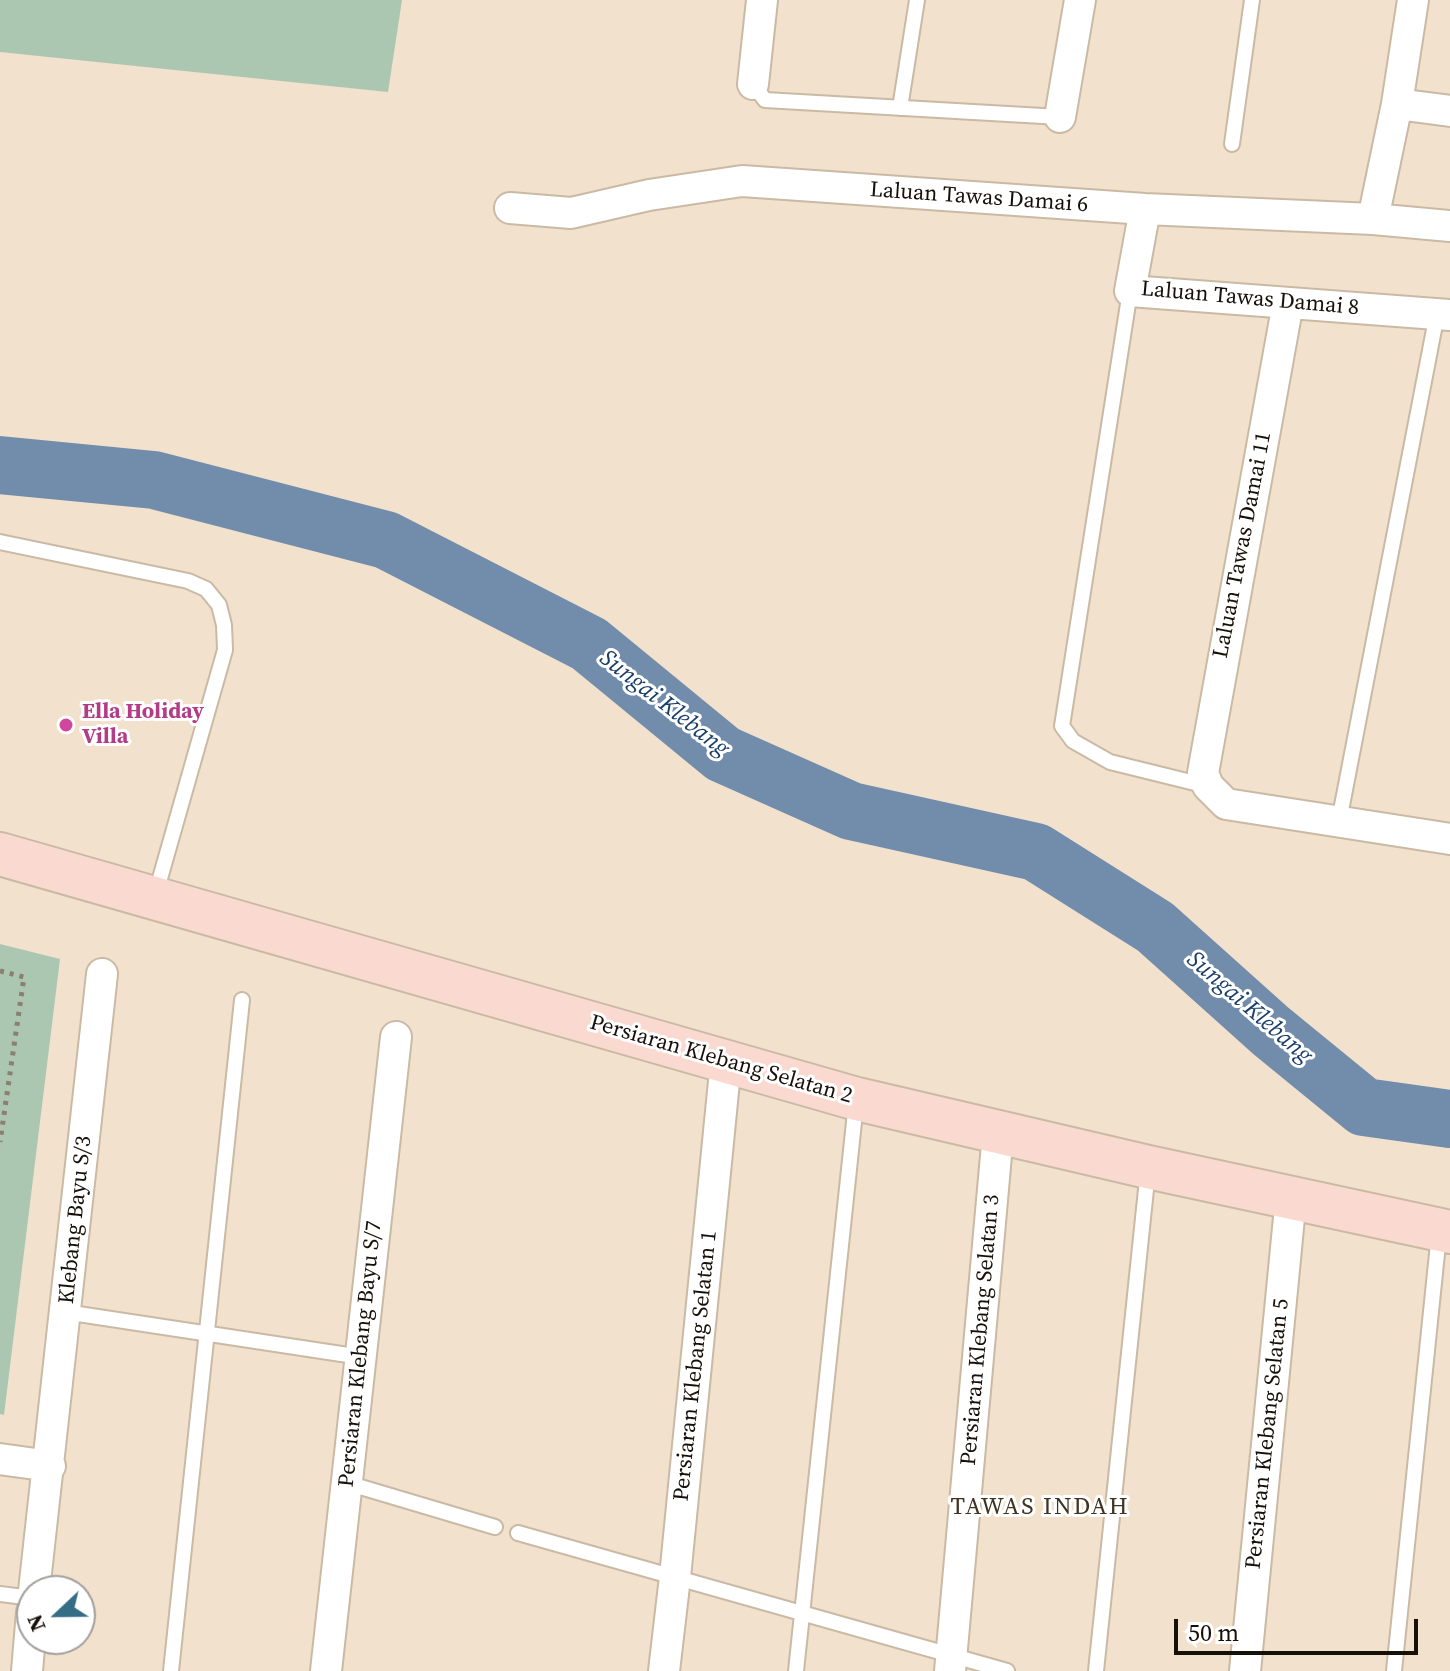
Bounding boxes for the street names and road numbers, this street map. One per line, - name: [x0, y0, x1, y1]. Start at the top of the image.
- street label: Laluan Tawas Damai 6: [869, 177, 1089, 219]
- street label: Laluan Tawas Damai 8: [1140, 276, 1360, 322]
- street label: Laluan Tawas Damai 11: [1208, 430, 1278, 660]
- street label: Persiaran Klebang Selatan 2: [587, 1010, 855, 1110]
- street label: Klebang Bayu S/3: [54, 1135, 98, 1305]
- street label: Persiaran Klebang Selatan 3: [956, 1193, 1006, 1467]
- street label: Persiaran Klebang Bayu S/7: [334, 1220, 388, 1488]
- street label: Persiaran Klebang Selatan 1: [669, 1229, 723, 1503]
- street label: Persiaran Klebang Selatan 5: [1241, 1297, 1295, 1571]

